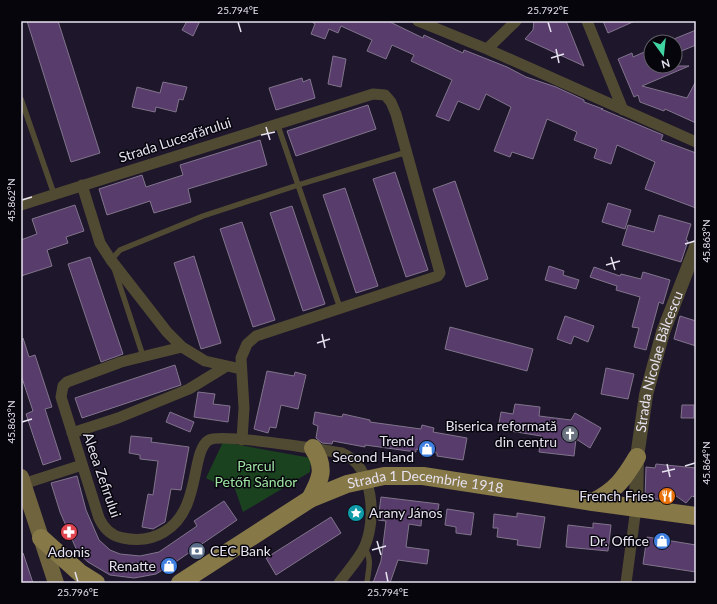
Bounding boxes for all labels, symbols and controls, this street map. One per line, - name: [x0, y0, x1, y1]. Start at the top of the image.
- text: 25.794°E: [217, 4, 259, 16]
- text: 25.792°E: [527, 4, 569, 16]
- north arrow: [643, 34, 683, 74]
- text: N: [660, 57, 671, 72]
- street label: Strada Luceafărului: [116, 113, 233, 166]
- text: 45.862°N: [5, 178, 17, 222]
- text: 45.863°N: [700, 219, 712, 263]
- street label: Strada Nicolae Bălcescu: [632, 288, 686, 434]
- text: 45.863°N: [5, 400, 17, 444]
- place label: Biserica reformată din centru: [445, 417, 557, 450]
- church icon: Biserica reformată din centru: [560, 424, 580, 444]
- street label: Aleea Zefirului: [80, 430, 125, 520]
- place label: Trend Second Hand: [332, 432, 414, 465]
- shop icon: Trend Second Hand: [417, 439, 437, 459]
- text: 45.864°N: [700, 441, 712, 485]
- park label: Parcul Petőfi Sándor: [215, 457, 297, 490]
- street label: Strada 1 Decembrie 1918: [346, 467, 505, 496]
- restaurant icon: French Fries: [657, 486, 677, 506]
- place label: French Fries: [579, 487, 654, 504]
- place icon: Arany János: [346, 503, 366, 523]
- place label: Arany János: [369, 504, 443, 521]
- pharmacy icon: Adonis: [59, 522, 79, 542]
- shop icon: Dr. Office: [652, 531, 672, 551]
- place label: Dr. Office: [590, 532, 649, 549]
- bank icon: CEC Bank: [187, 541, 207, 561]
- place label: CEC Bank: [210, 542, 272, 559]
- place label: Adonis: [48, 543, 90, 560]
- shop icon: Renatte: [159, 556, 179, 576]
- place label: Renatte: [109, 557, 156, 574]
- text: 25.796°E: [57, 586, 99, 598]
- text: 25.794°E: [367, 586, 409, 598]

